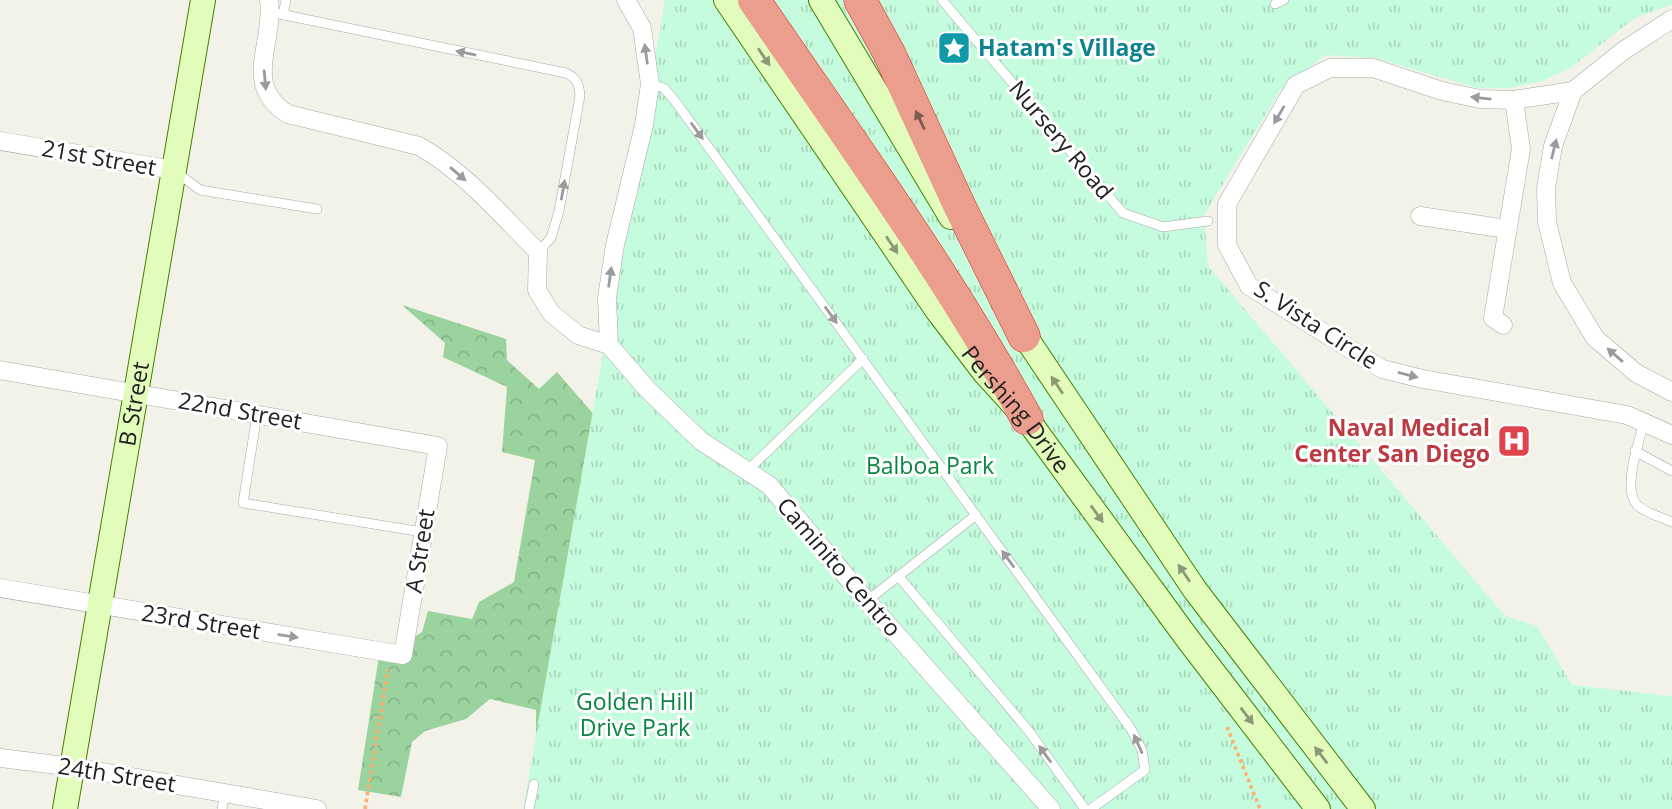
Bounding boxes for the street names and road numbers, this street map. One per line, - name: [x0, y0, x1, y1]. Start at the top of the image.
- street label: Nursery Road: [1002, 73, 1121, 206]
- street label: 21st Street: [39, 131, 159, 183]
- street label: S. Vista Circle: [1248, 272, 1385, 376]
- street label: Pershing Drive: [955, 339, 1078, 479]
- street label: B Street: [110, 359, 156, 448]
- street label: 22nd Street: [176, 383, 304, 437]
- street label: Caminito Centro: [770, 490, 909, 643]
- street label: A Street: [397, 506, 441, 595]
- street label: 23rd Street: [139, 596, 263, 646]
- street label: 24th Street: [56, 749, 178, 799]

